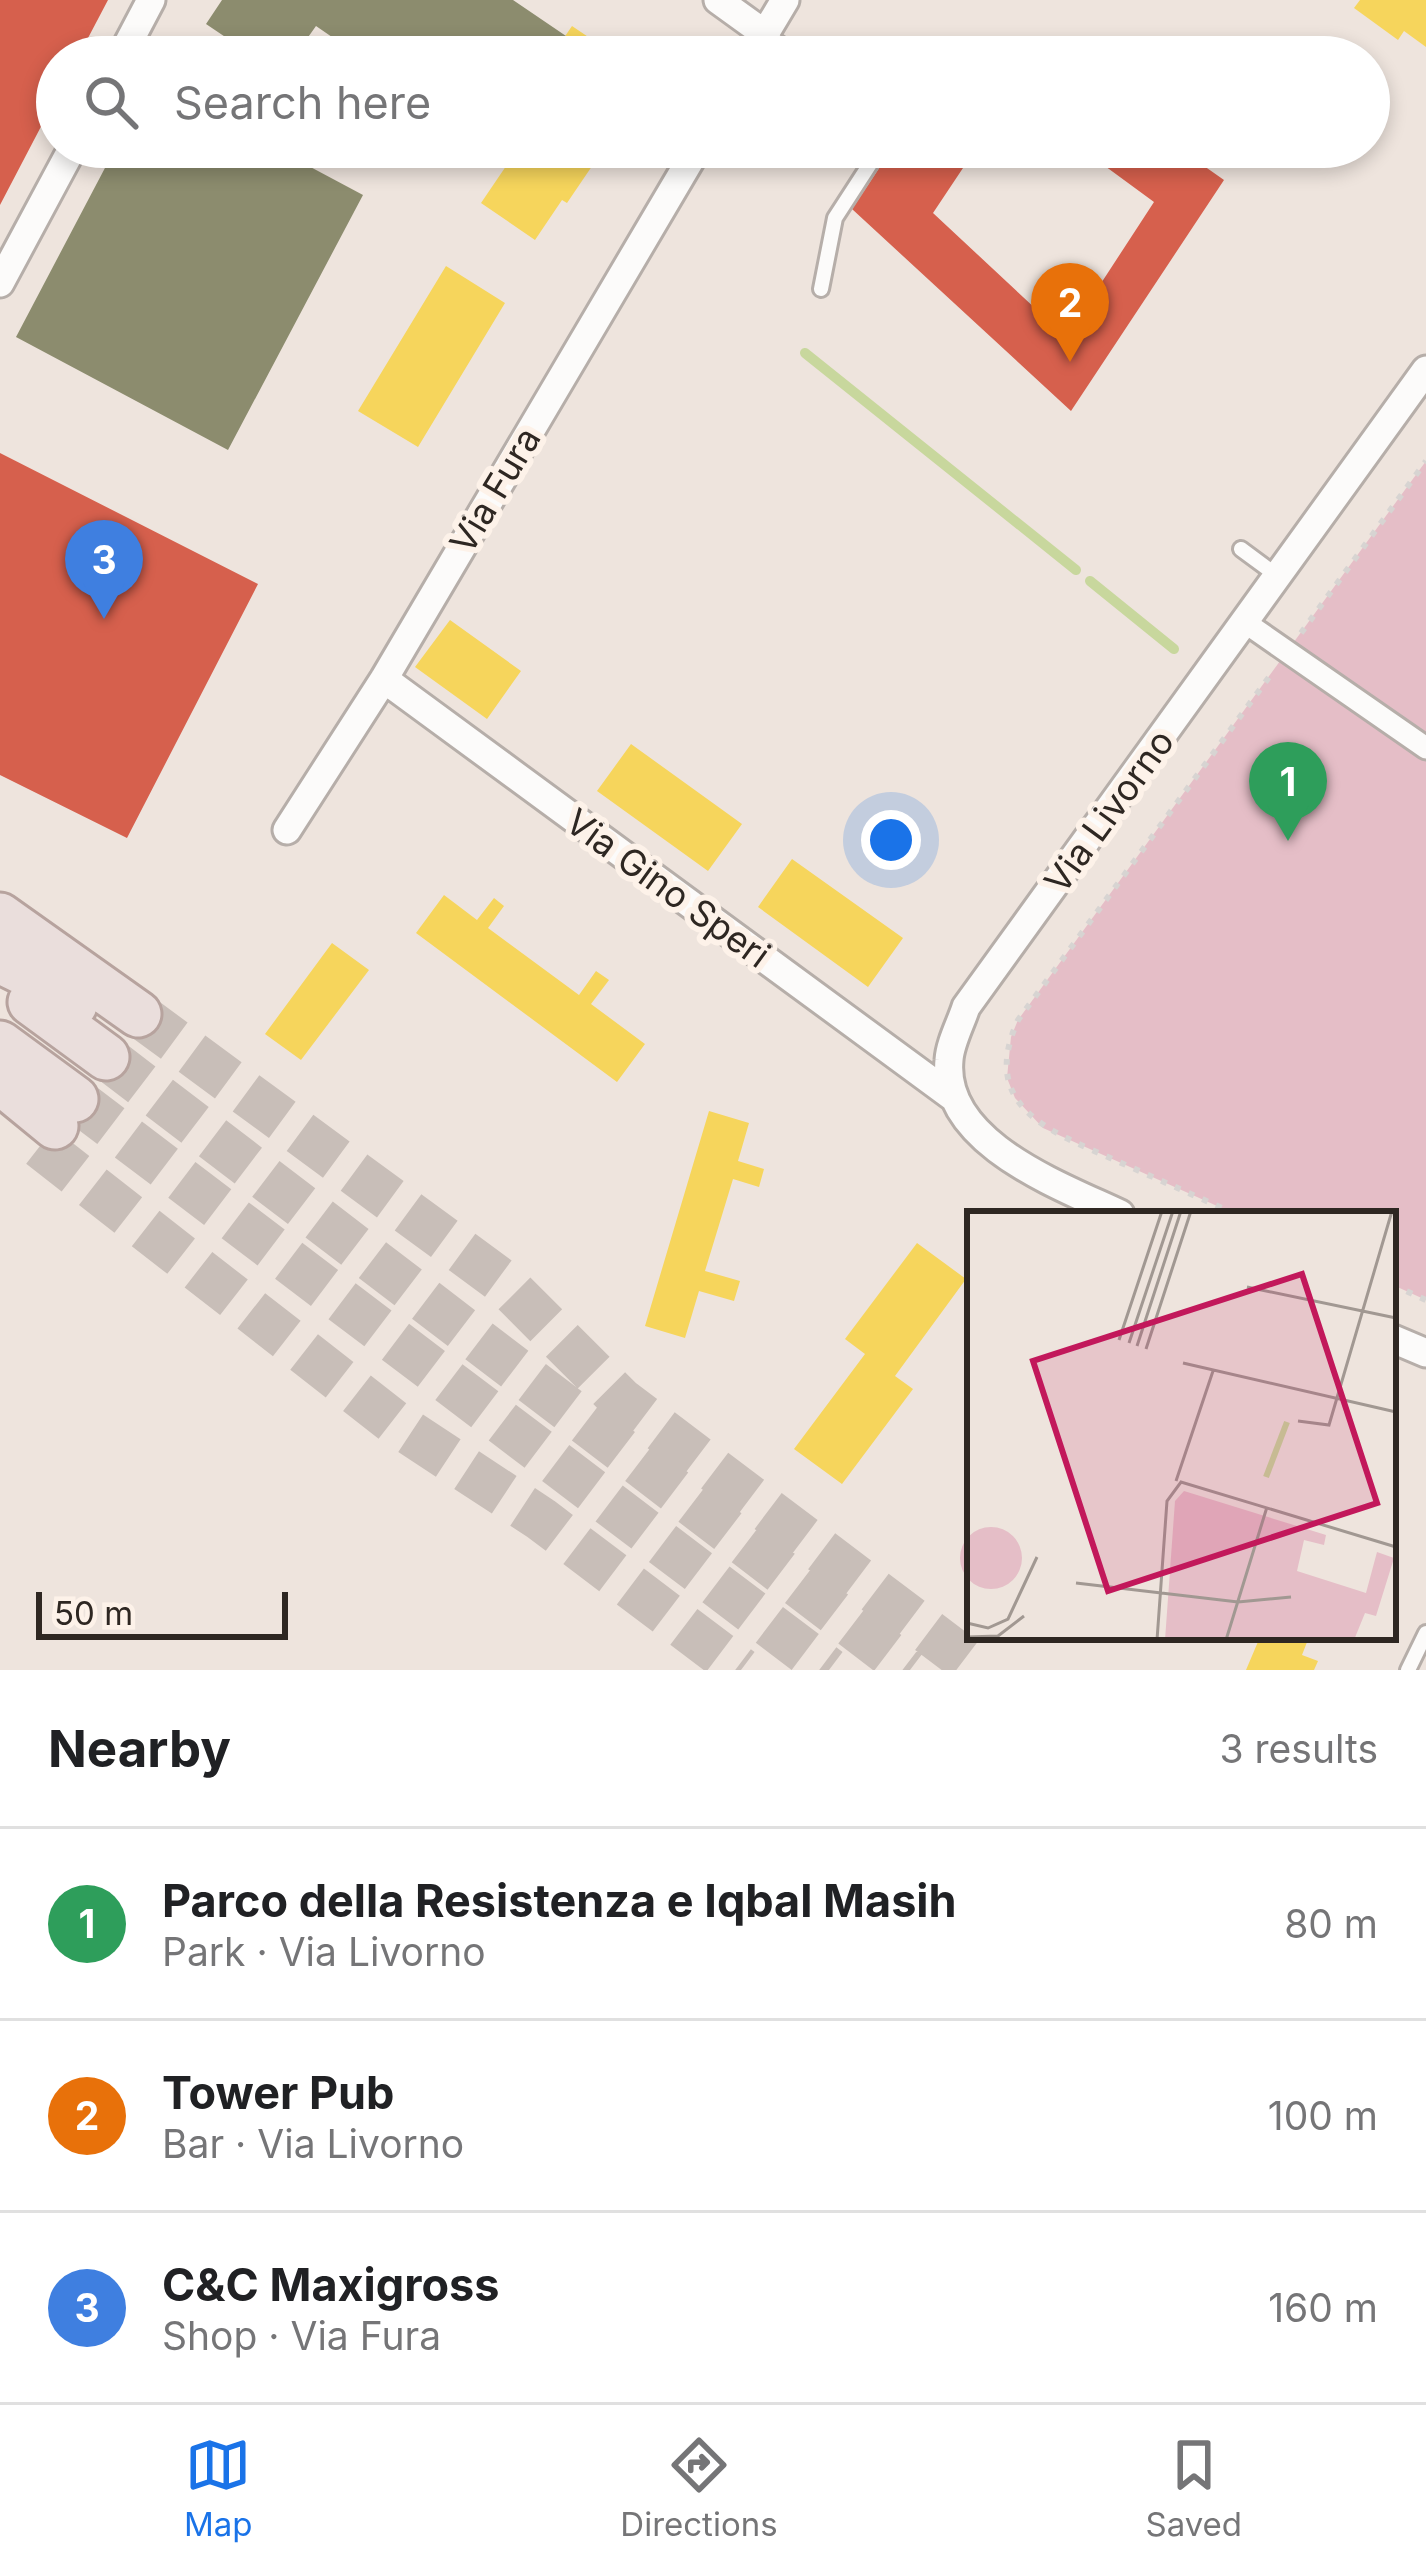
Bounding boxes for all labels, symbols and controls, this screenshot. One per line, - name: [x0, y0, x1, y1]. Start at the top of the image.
- search box: [36, 36, 1390, 168]
- icon: search: [78, 69, 144, 135]
- text: Search here: [174, 75, 431, 130]
- pin: 2: [1031, 263, 1109, 362]
- street label: Via Fura: [440, 419, 550, 561]
- pin: 3: [65, 520, 143, 619]
- street label: Via Livorno: [1035, 721, 1183, 901]
- pin: 1: [1249, 742, 1327, 841]
- street label: Via Gino Speri: [557, 799, 779, 977]
- your location: [861, 810, 921, 870]
- inset map: [967, 1211, 1396, 1640]
- scale bar: [36, 1586, 288, 1639]
- text: 50 m: [54, 1593, 133, 1633]
- text: Nearby: [48, 1718, 231, 1779]
- text: 3 results: [1220, 1725, 1378, 1772]
- text: Parco della Resistenza e Iqbal Masih: [162, 1873, 957, 1928]
- text: 1: [79, 1900, 95, 1947]
- text: 80 m: [1284, 1900, 1378, 1947]
- text: Park · Via Livorno: [162, 1928, 486, 1975]
- text: Tower Pub: [162, 2065, 394, 2120]
- text: 2: [75, 2092, 99, 2139]
- text: 100 m: [1268, 2092, 1378, 2139]
- text: Bar · Via Livorno: [162, 2120, 464, 2167]
- text: C&C Maxigross: [162, 2257, 499, 2312]
- text: 3: [74, 2284, 100, 2331]
- text: 160 m: [1268, 2284, 1378, 2331]
- text: Shop · Via Fura: [162, 2312, 441, 2359]
- tab: Map: [184, 2432, 252, 2544]
- tab: Directions: [620, 2432, 778, 2544]
- tab: Saved: [1145, 2432, 1242, 2544]

